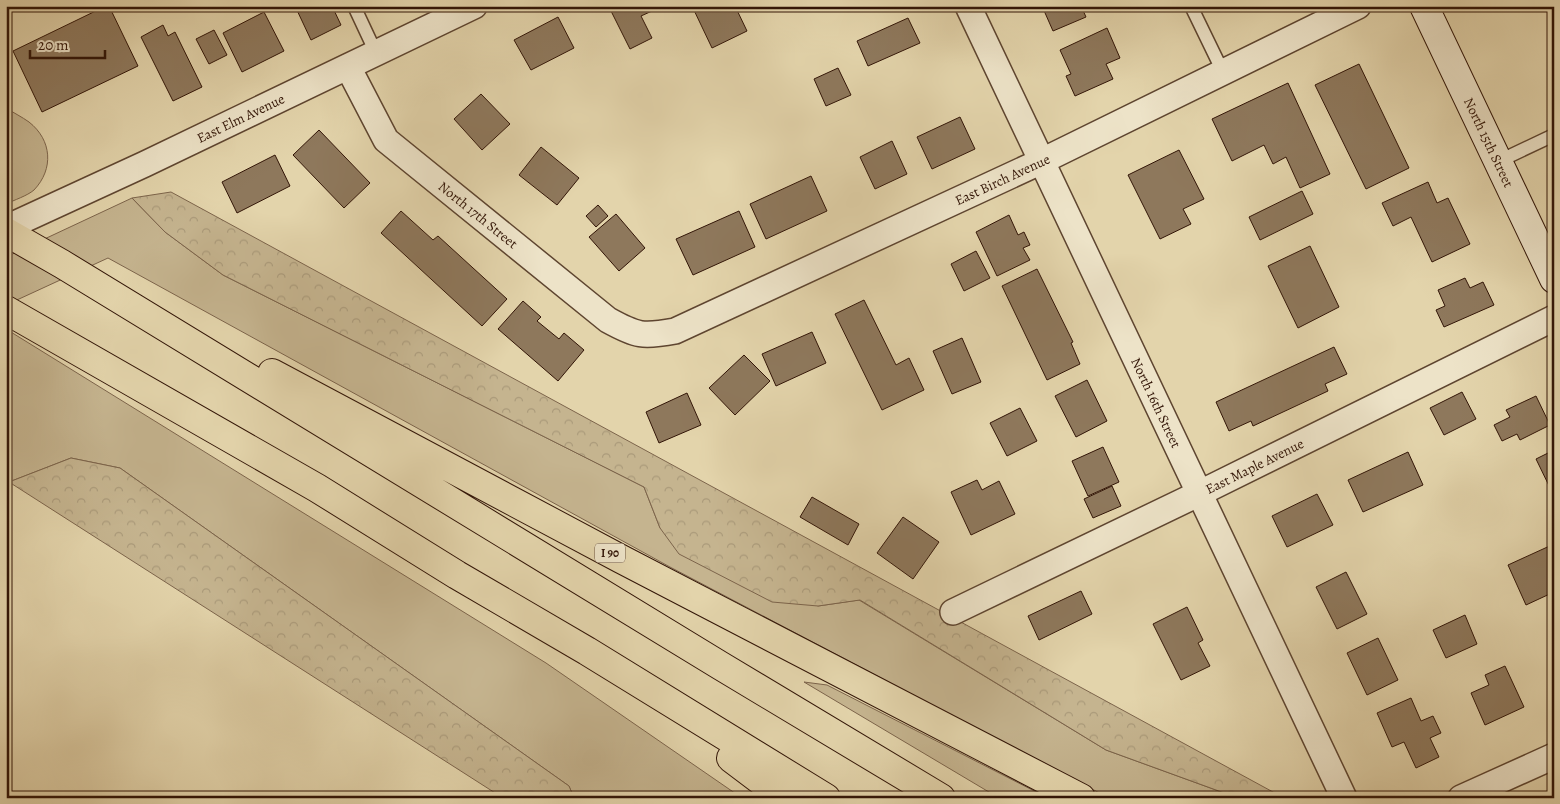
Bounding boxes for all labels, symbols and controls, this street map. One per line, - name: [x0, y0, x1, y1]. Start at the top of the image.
- scale bar: [30, 28, 105, 60]
- text: 20 m: [38, 35, 69, 55]
- street label: East Elm Avenue: [193, 89, 288, 147]
- street label: North 15th Street: [1459, 94, 1519, 191]
- street label: East Birch Avenue: [952, 149, 1053, 210]
- street label: North 17th Street: [435, 177, 522, 253]
- street label: North 16th Street: [1127, 354, 1186, 451]
- street label: East Maple Avenue: [1202, 434, 1307, 498]
- road number: I 90: [595, 544, 625, 562]

